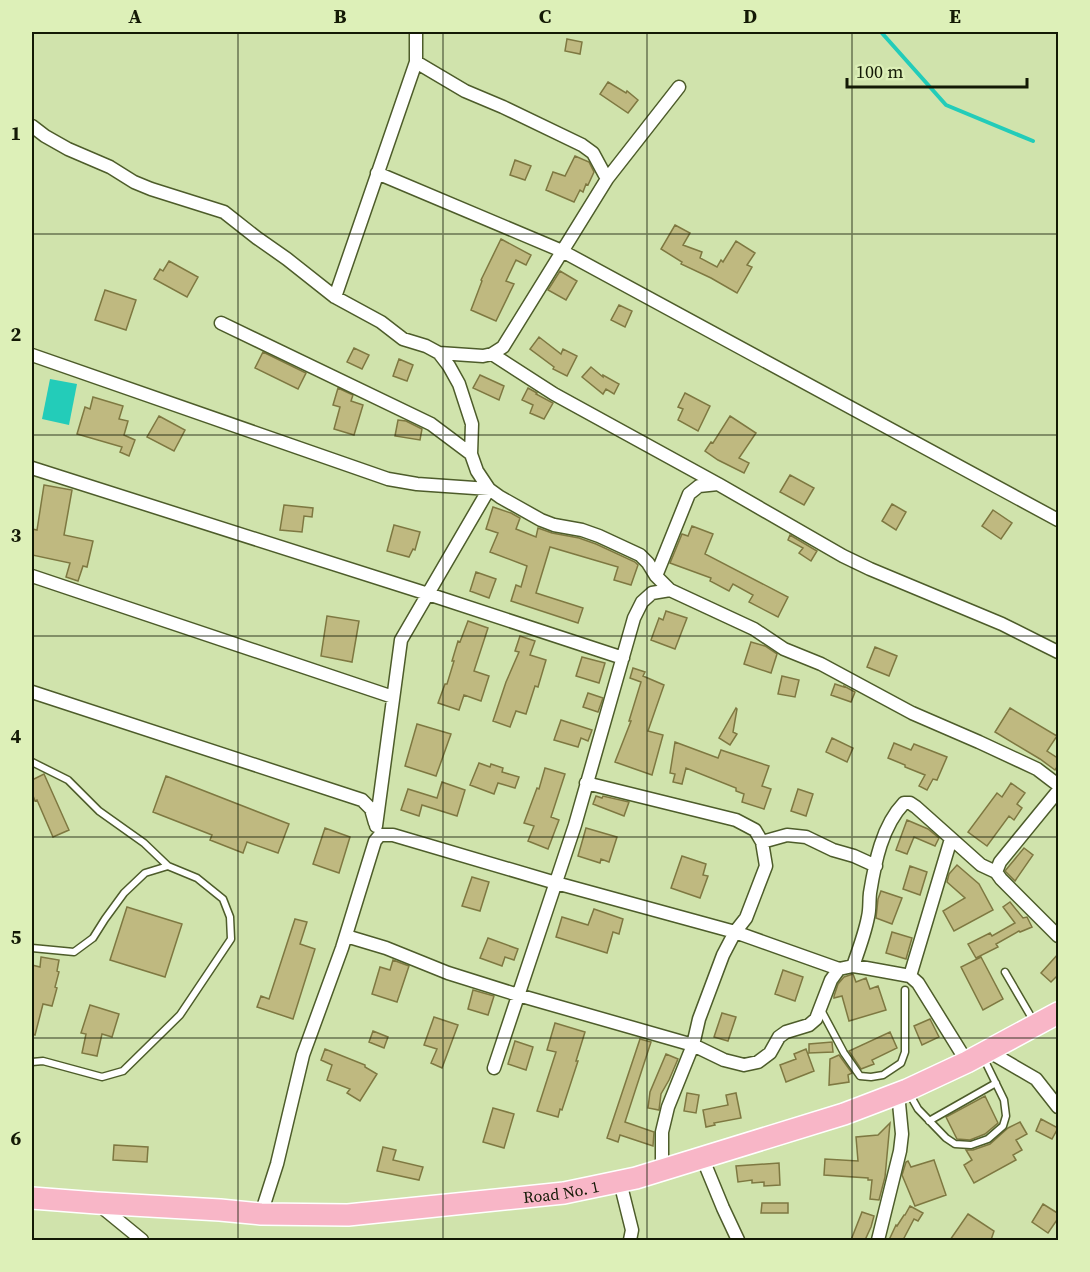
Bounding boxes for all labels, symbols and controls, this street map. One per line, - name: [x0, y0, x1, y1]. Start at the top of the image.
- text: A: [128, 2, 142, 30]
- text: B: [333, 2, 347, 30]
- text: C: [539, 2, 551, 30]
- text: D: [743, 2, 757, 30]
- text: E: [949, 2, 961, 30]
- scale bar: [847, 51, 1027, 89]
- text: 100 m: [856, 59, 903, 84]
- text: 1: [11, 119, 21, 147]
- text: 2: [11, 320, 22, 348]
- text: 3: [11, 521, 22, 549]
- text: 4: [11, 722, 22, 750]
- text: 5: [11, 923, 22, 951]
- text: 6: [11, 1124, 22, 1152]
- street label: Road No. 1: [522, 1175, 601, 1208]

